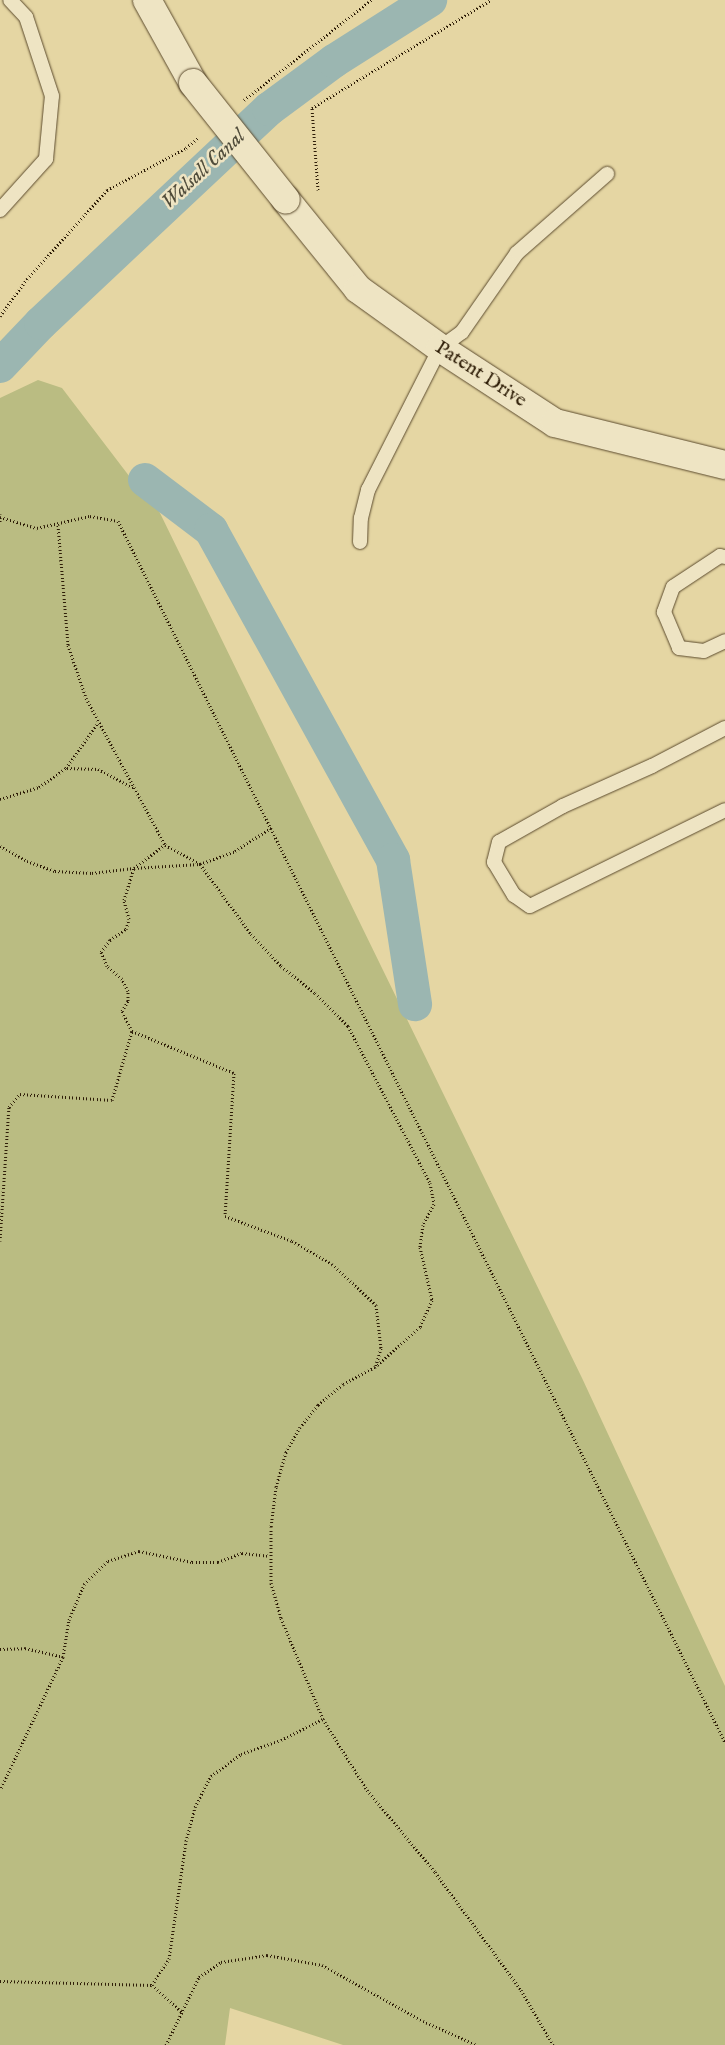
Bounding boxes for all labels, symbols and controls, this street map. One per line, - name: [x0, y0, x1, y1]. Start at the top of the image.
- water label: Walsall Canal: [157, 125, 251, 215]
- street label: Patent Drive: [431, 335, 531, 413]

